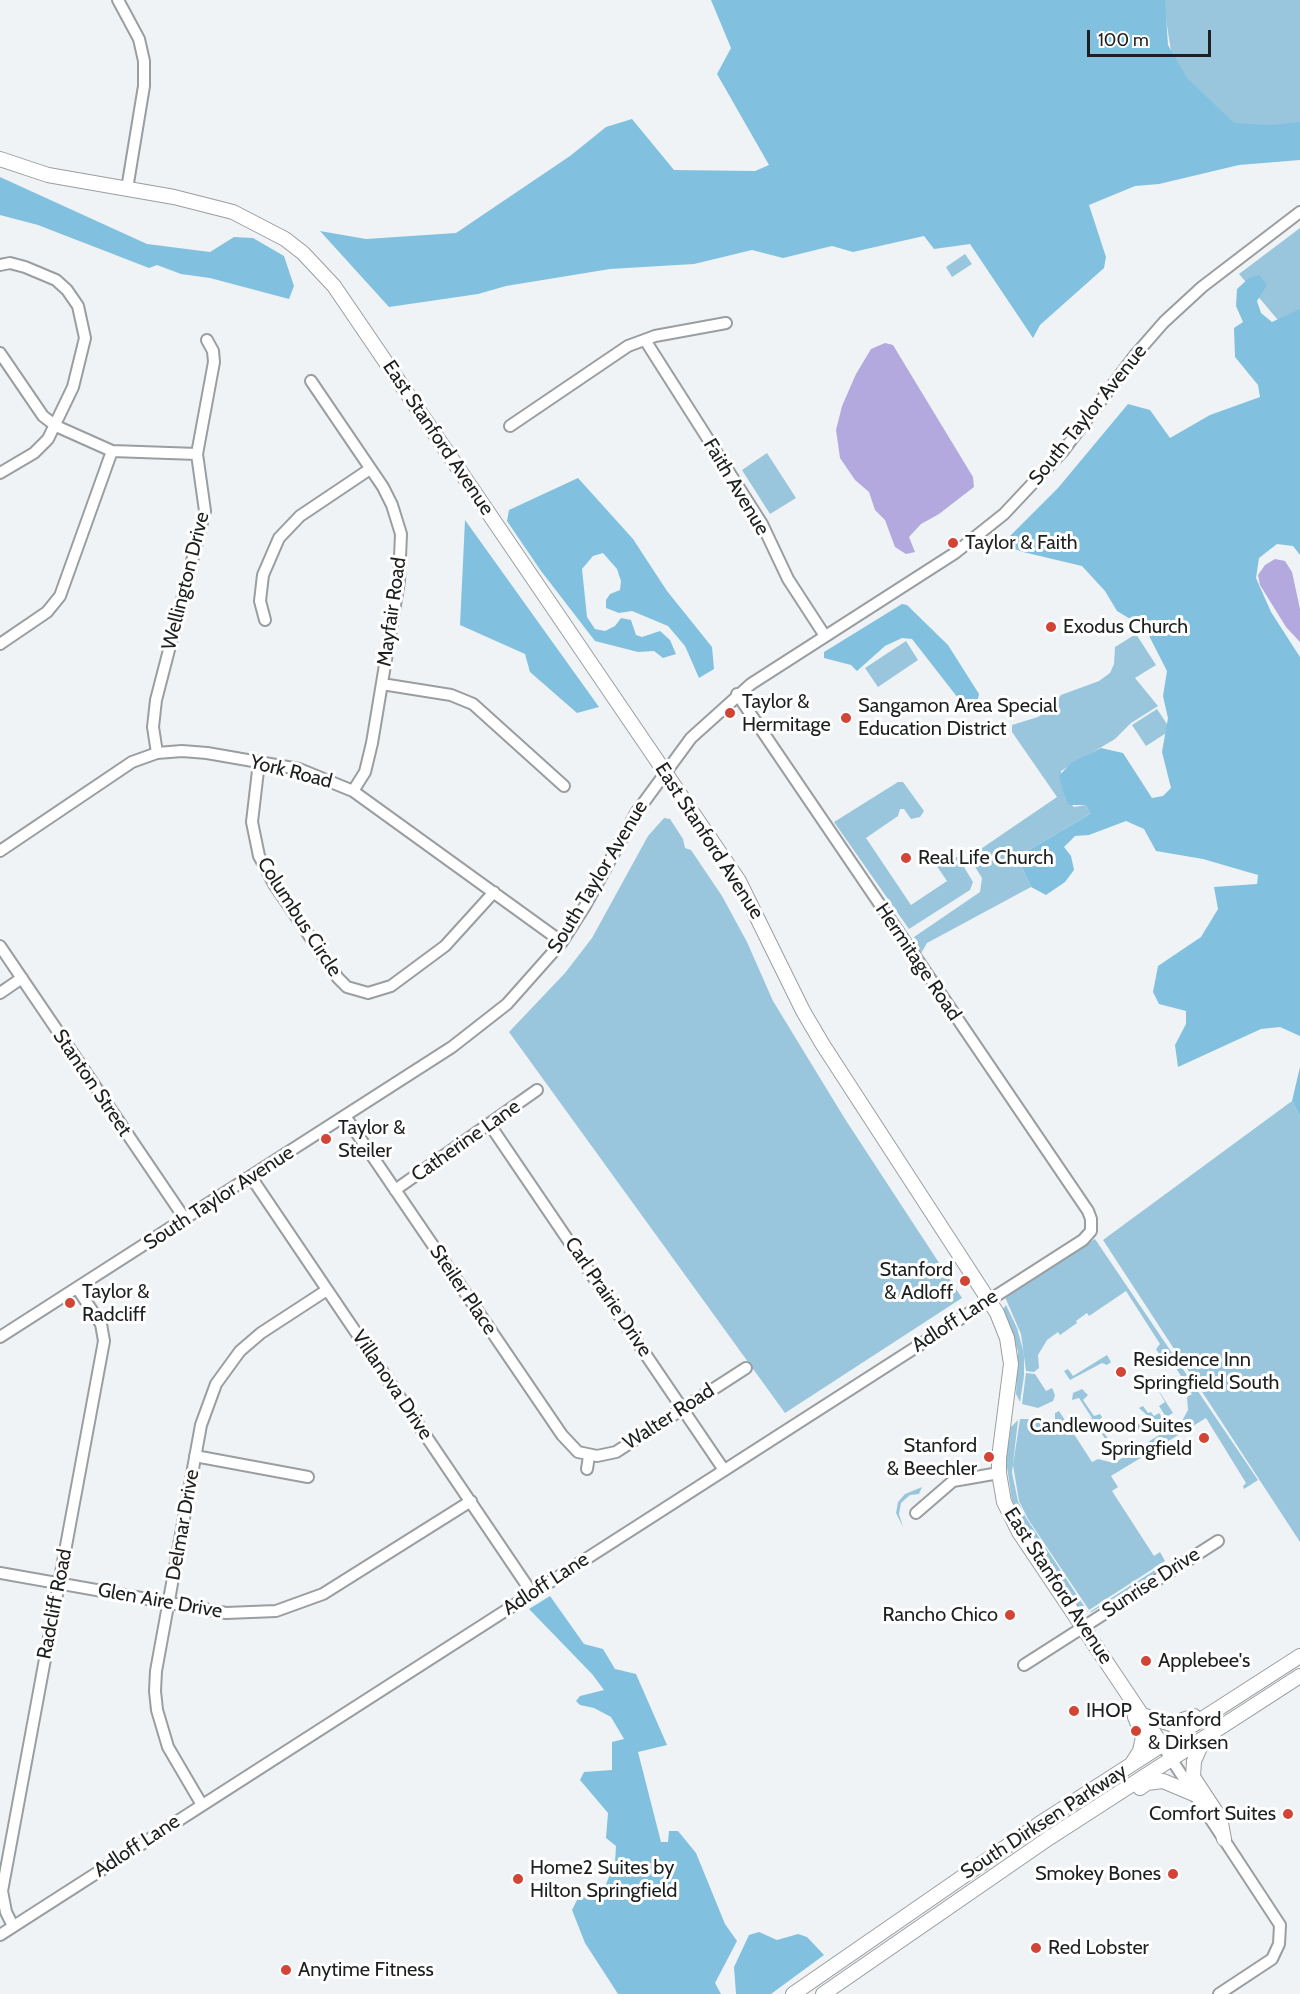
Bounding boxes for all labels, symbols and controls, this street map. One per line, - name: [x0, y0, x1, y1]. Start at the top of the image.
- scale bar: [1090, 18, 1214, 56]
- text: 100 m: [1098, 29, 1149, 51]
- street label: South Taylor Avenue: [1024, 340, 1152, 490]
- street label: East Stanford Avenue: [377, 356, 499, 520]
- street label: Faith Avenue: [698, 434, 774, 540]
- street label: Wellington Drive: [157, 509, 215, 653]
- place label: Taylor & Faith: [965, 531, 1078, 555]
- marker: Taylor & Faith: [946, 536, 960, 550]
- street label: Mayfair Road: [372, 556, 412, 668]
- place label: Exodus Church: [1063, 615, 1188, 639]
- marker: Exodus Church: [1044, 620, 1058, 634]
- place label: Taylor & Hermitage: [742, 690, 831, 737]
- place label: Sangamon Area Special Education District: [858, 694, 1058, 741]
- marker: Taylor & Hermitage: [723, 706, 737, 720]
- marker: Sangamon Area Special Education District: [839, 711, 853, 725]
- street label: York Road: [247, 750, 335, 794]
- street label: East Stanford Avenue: [650, 758, 768, 924]
- street label: South Taylor Avenue: [543, 796, 653, 958]
- place label: Real Life Church: [918, 846, 1054, 870]
- marker: Real Life Church: [899, 851, 913, 865]
- street label: Columbus Circle: [252, 853, 346, 981]
- street label: Hermitage Road: [870, 899, 966, 1025]
- street label: Stanton Street: [48, 1025, 136, 1141]
- street label: Catherine Lane: [407, 1095, 525, 1187]
- place label: Taylor & Steiler: [338, 1116, 405, 1163]
- marker: Taylor & Steiler: [319, 1132, 333, 1146]
- street label: South Taylor Avenue: [140, 1141, 298, 1255]
- street label: Carl Prairie Drive: [559, 1233, 657, 1361]
- street label: Steiler Place: [424, 1241, 502, 1339]
- place label: Stanford & Adloff: [880, 1258, 953, 1305]
- marker: Stanford & Adloff: [958, 1274, 972, 1288]
- place label: Taylor & Radcliff: [82, 1280, 149, 1327]
- street label: Adloff Lane: [908, 1284, 1002, 1358]
- marker: Taylor & Radcliff: [63, 1296, 77, 1310]
- street label: Villanova Drive: [347, 1326, 437, 1444]
- place label: Residence Inn Springfield South: [1133, 1348, 1279, 1395]
- marker: Residence Inn Springfield South: [1114, 1365, 1128, 1379]
- street label: Walter Road: [619, 1379, 719, 1455]
- place label: Candlewood Suites Springfield: [1029, 1414, 1192, 1461]
- marker: Candlewood Suites Springfield: [1197, 1431, 1211, 1445]
- place label: Stanford & Beechler: [887, 1434, 977, 1481]
- marker: Stanford & Beechler: [982, 1450, 996, 1464]
- street label: Delmar Drive: [161, 1468, 205, 1582]
- street label: East Stanford Avenue: [999, 1503, 1117, 1669]
- street label: Sunrise Drive: [1098, 1543, 1204, 1623]
- street label: Radcliff Road: [33, 1547, 77, 1661]
- street label: Adloff Lane: [499, 1547, 593, 1621]
- street label: Glen Aire Drive: [96, 1578, 224, 1624]
- place label: Rancho Chico: [883, 1603, 998, 1627]
- marker: Rancho Chico: [1003, 1608, 1017, 1622]
- place label: Applebee's: [1158, 1649, 1250, 1673]
- marker: Applebee's: [1139, 1654, 1153, 1668]
- place label: IHOP: [1086, 1699, 1132, 1723]
- marker: IHOP: [1067, 1704, 1081, 1718]
- place label: Stanford & Dirksen: [1148, 1708, 1228, 1755]
- marker: Stanford & Dirksen: [1129, 1724, 1143, 1738]
- street label: South Dirksen Parkway: [956, 1759, 1132, 1885]
- place label: Comfort Suites: [1149, 1802, 1276, 1826]
- marker: Comfort Suites: [1281, 1807, 1295, 1821]
- street label: Adloff Lane: [90, 1809, 184, 1883]
- place label: Home2 Suites by Hilton Springfield: [530, 1856, 677, 1903]
- place label: Smokey Bones: [1035, 1862, 1161, 1886]
- marker: Smokey Bones: [1166, 1867, 1180, 1881]
- marker: Home2 Suites by Hilton Springfield: [511, 1872, 525, 1886]
- place label: Red Lobster: [1048, 1936, 1149, 1960]
- marker: Red Lobster: [1029, 1941, 1043, 1955]
- place label: Anytime Fitness: [298, 1958, 434, 1982]
- marker: Anytime Fitness: [279, 1963, 293, 1977]

